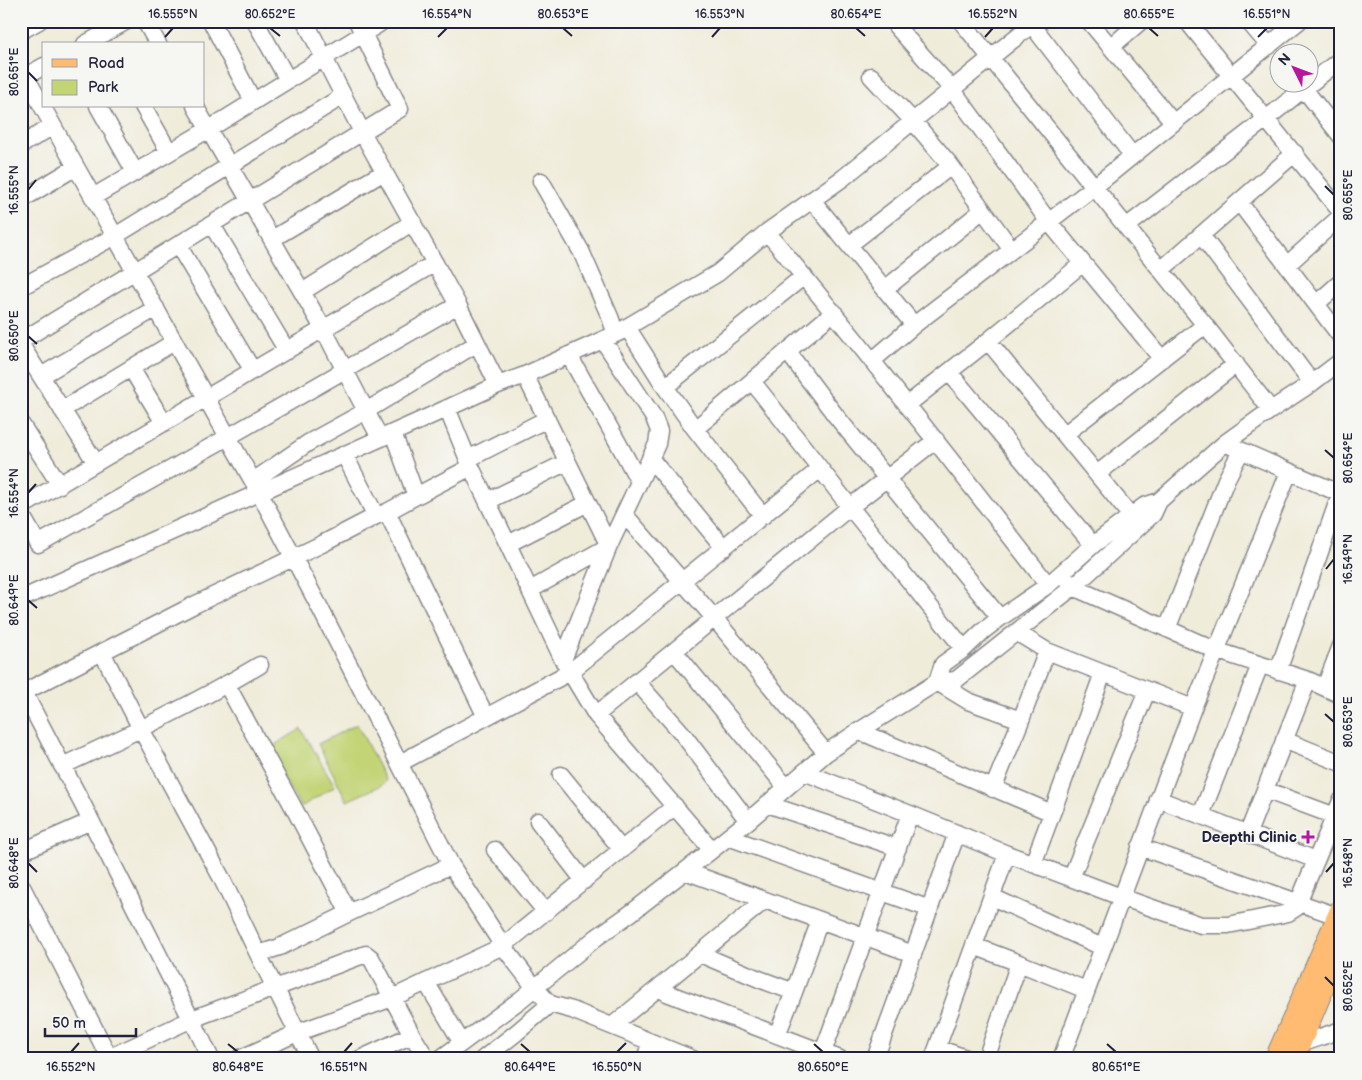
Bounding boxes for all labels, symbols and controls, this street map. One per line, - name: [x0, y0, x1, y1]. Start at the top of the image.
- text: 16.555°N: [148, 7, 198, 22]
- text: 80.652°E: [245, 7, 295, 22]
- text: 16.554°N: [422, 7, 472, 22]
- text: 80.653°E: [537, 7, 589, 22]
- text: 16.553°N: [695, 7, 745, 22]
- text: 80.654°E: [831, 7, 882, 22]
- text: 16.552°N: [968, 7, 1018, 22]
- text: 80.655°E: [1124, 7, 1174, 22]
- text: 16.551°N: [1243, 7, 1291, 22]
- legend: [42, 42, 205, 108]
- north arrow: [1270, 42, 1320, 92]
- text: 80.651°E: [7, 48, 22, 96]
- text: N: [1275, 50, 1295, 69]
- text: Road: [88, 54, 124, 73]
- text: Park: [88, 78, 119, 97]
- text: 16.555°N: [7, 165, 22, 215]
- text: 80.655°E: [1341, 170, 1356, 220]
- text: 80.650°E: [7, 310, 22, 362]
- text: 80.654°E: [1341, 432, 1356, 483]
- text: 16.554°N: [7, 468, 22, 518]
- text: 16.549°N: [1341, 534, 1356, 584]
- text: 80.649°E: [7, 574, 22, 626]
- text: 80.653°E: [1341, 696, 1356, 748]
- place label: Deepthi Clinic: [1201, 828, 1297, 847]
- marker: Deepthi Clinic: [1301, 830, 1315, 844]
- text: 80.648°E: [7, 837, 22, 889]
- text: 16.548°N: [1341, 838, 1356, 888]
- text: 80.652°E: [1341, 961, 1356, 1011]
- scale bar: [45, 1005, 136, 1037]
- text: 50 m: [52, 1014, 86, 1033]
- text: 16.552°N: [46, 1060, 96, 1075]
- text: 80.648°E: [212, 1060, 264, 1075]
- text: 16.551°N: [320, 1060, 368, 1075]
- text: 80.649°E: [504, 1060, 556, 1075]
- text: 16.550°N: [592, 1060, 642, 1075]
- text: 80.650°E: [797, 1060, 849, 1075]
- text: 80.651°E: [1092, 1060, 1140, 1075]

